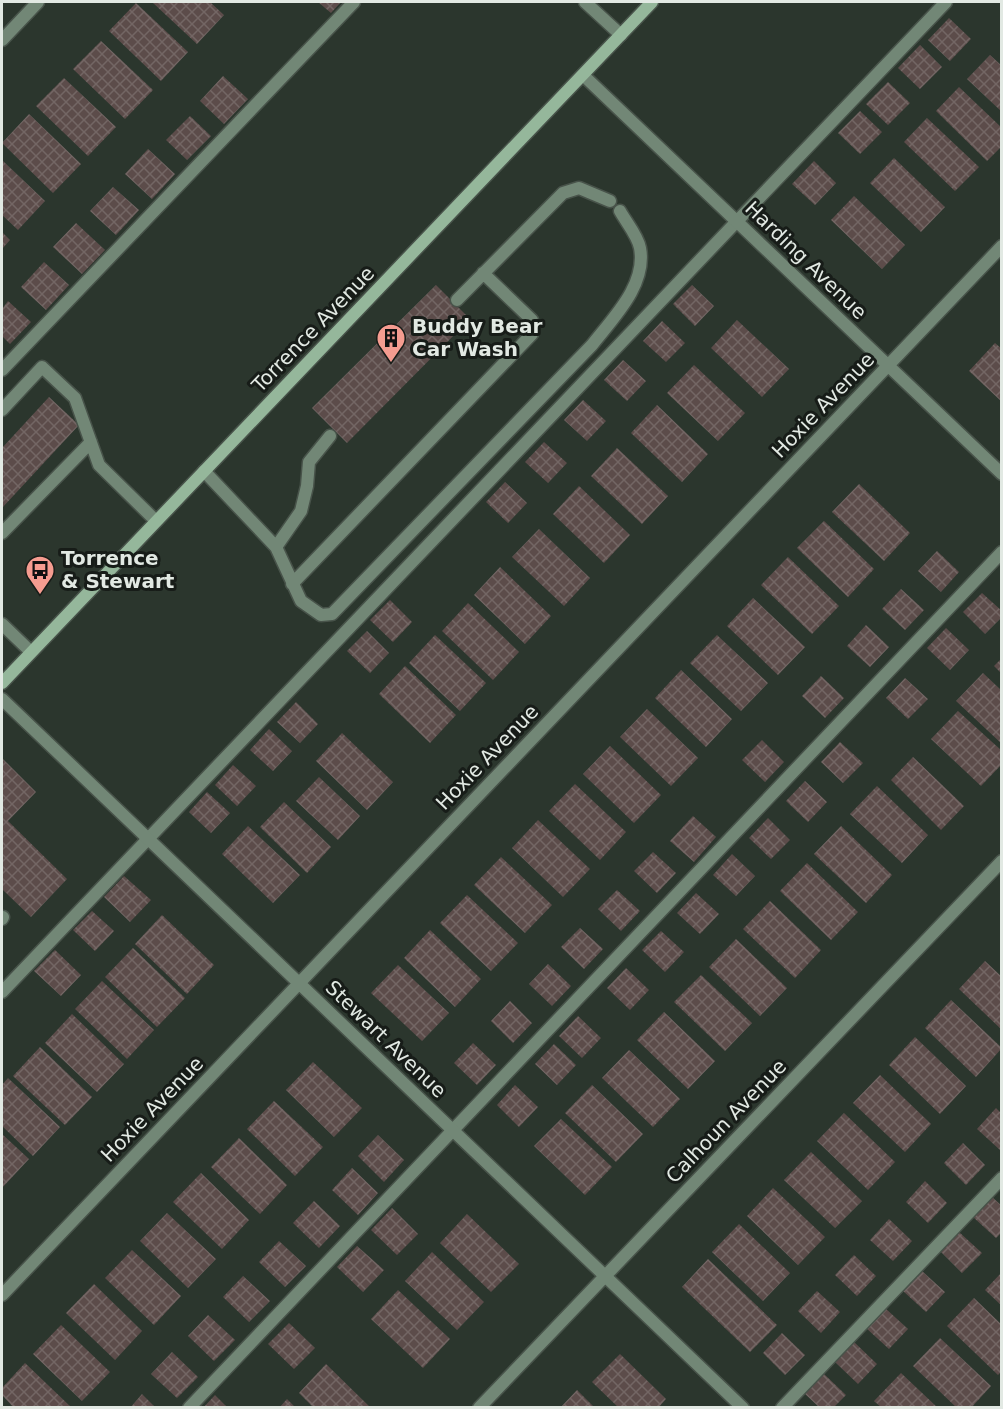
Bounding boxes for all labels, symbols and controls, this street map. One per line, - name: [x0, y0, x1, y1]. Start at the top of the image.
- street label: Harding Avenue: [740, 196, 872, 324]
- street label: Torrence Avenue: [246, 261, 379, 398]
- place label: Buddy Bear Car Wash: [412, 314, 542, 361]
- building icon: Buddy Bear Car Wash: [375, 322, 407, 364]
- street label: Hoxie Avenue: [767, 347, 879, 463]
- place label: Torrence & Stewart: [61, 546, 175, 593]
- bus stop icon: Torrence & Stewart: [24, 554, 56, 596]
- street label: Hoxie Avenue: [431, 699, 543, 815]
- street label: Stewart Avenue: [321, 975, 451, 1103]
- street label: Hoxie Avenue: [96, 1051, 208, 1167]
- street label: Calhoun Avenue: [661, 1054, 791, 1188]

